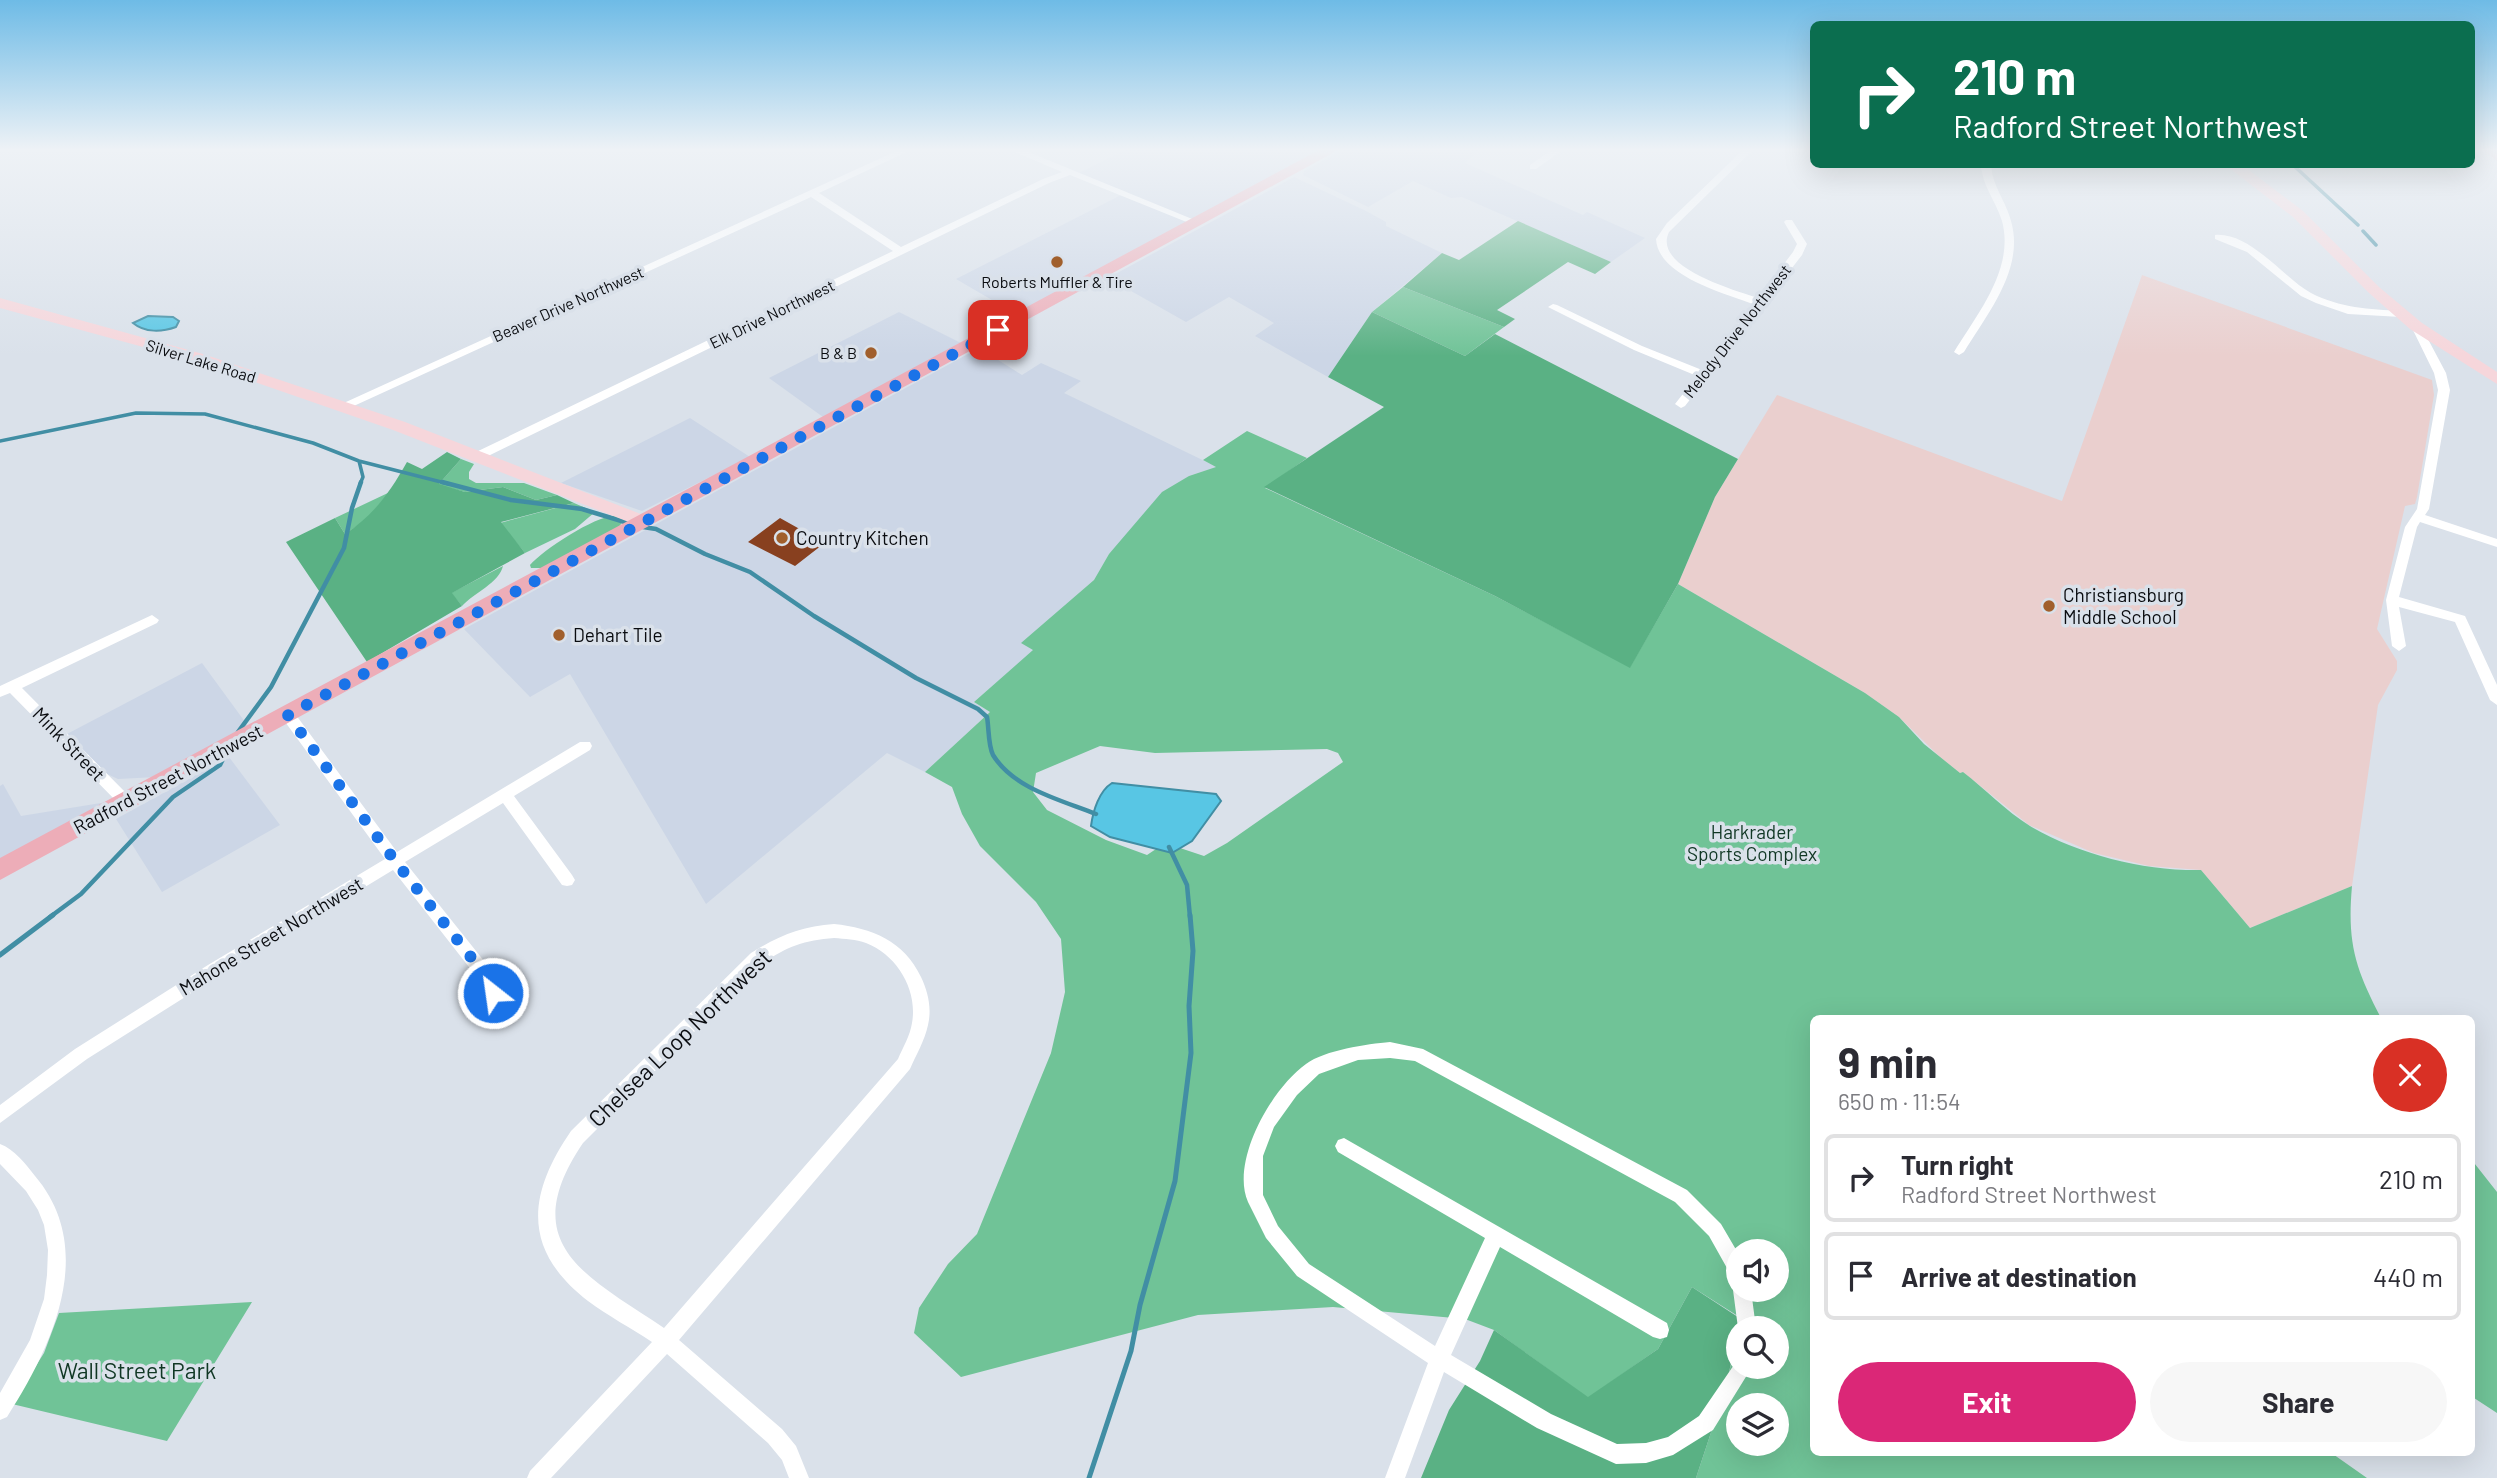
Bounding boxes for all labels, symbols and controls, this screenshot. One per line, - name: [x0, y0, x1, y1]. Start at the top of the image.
- text: 210 m: [1953, 46, 2076, 105]
- icon: right: [1838, 49, 1929, 140]
- text: Radford Street Northwest: [1953, 106, 2309, 144]
- marker: Roberts Muffler & Tire: [1049, 254, 1065, 270]
- street label: Melody Drive Northwest: [1679, 260, 1794, 401]
- street label: Beaver Drive Northwest: [489, 262, 646, 345]
- place label: Roberts Muffler & Tire: [981, 272, 1133, 291]
- street label: Elk Drive Northwest: [706, 275, 837, 352]
- pin: [968, 300, 1028, 360]
- icon: arrive: [979, 311, 1017, 349]
- street label: Silver Lake Road: [144, 335, 258, 386]
- place label: B & B: [820, 343, 857, 362]
- marker: B & B: [863, 345, 879, 361]
- place label: Country Kitchen: [796, 526, 929, 549]
- marker: Country Kitchen: [774, 530, 790, 546]
- place label: Christiansburg Middle School: [2063, 583, 2184, 628]
- marker: Christiansburg Middle School: [2041, 598, 2057, 614]
- place label: Dehart Tile: [573, 623, 663, 646]
- marker: Dehart Tile: [551, 627, 567, 643]
- street label: Mink Street: [28, 702, 110, 785]
- street label: Radford Street Northwest: [69, 719, 266, 838]
- park label: Harkrader Sports Complex: [1687, 820, 1817, 865]
- street label: Mahone Street Northwest: [175, 872, 367, 1000]
- street label: Chelsea Loop Northwest: [582, 943, 777, 1132]
- position arrow: [456, 956, 530, 1030]
- text: 9 min: [1838, 1036, 1937, 1086]
- button: close: [2373, 1038, 2447, 1112]
- text: 650 m · 11:54: [1838, 1087, 1961, 1115]
- text: Turn right: [1901, 1149, 2014, 1180]
- icon: right: [1842, 1159, 1880, 1197]
- text: 210 m: [2379, 1163, 2443, 1194]
- text: Radford Street Northwest: [1901, 1180, 2157, 1208]
- map controls: [1726, 1239, 1789, 1456]
- button: sound: [1726, 1239, 1789, 1302]
- icon: arrive: [1842, 1257, 1880, 1295]
- text: Arrive at destination: [1901, 1261, 2137, 1292]
- text: 440 m: [2373, 1261, 2443, 1292]
- button: search: [1726, 1316, 1789, 1379]
- park label: Wall Street Park: [58, 1356, 216, 1384]
- button: Exit: [1838, 1362, 2136, 1442]
- button: Share: [2150, 1362, 2447, 1442]
- button: layers: [1726, 1393, 1789, 1456]

